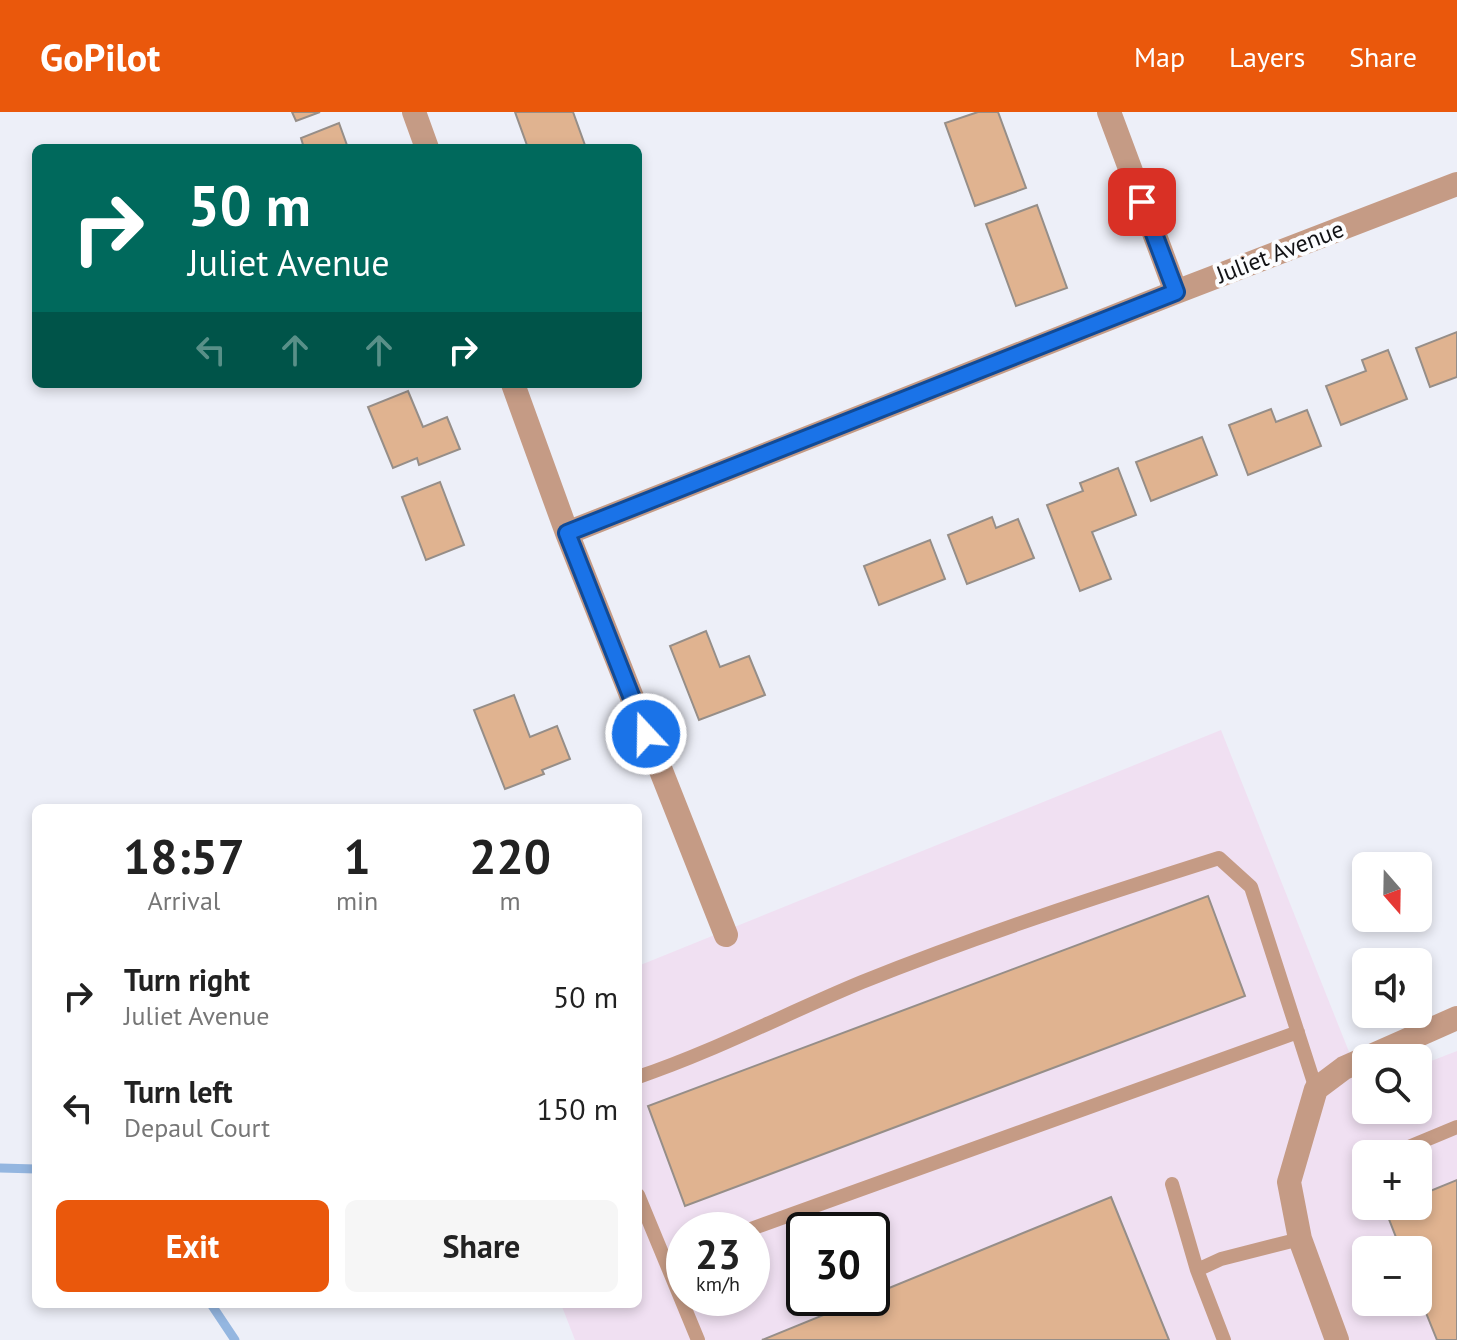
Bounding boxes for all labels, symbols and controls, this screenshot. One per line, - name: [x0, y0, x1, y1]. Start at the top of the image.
- text: GoPilot: [40, 32, 160, 81]
- text: Map: [1134, 38, 1185, 75]
- text: Layers: [1229, 38, 1305, 75]
- text: Share: [1349, 38, 1417, 75]
- pin: [1108, 168, 1176, 236]
- text: 50 m: [188, 169, 311, 241]
- icon: right: [56, 176, 160, 280]
- icon: arrive: [1120, 180, 1164, 224]
- street label: Juliet Avenue: [1211, 213, 1348, 290]
- text: Juliet Avenue: [188, 239, 389, 286]
- icon: left: [189, 328, 233, 372]
- icon: ahead: [273, 328, 317, 372]
- icon: ahead: [357, 328, 401, 372]
- icon: right: [441, 328, 485, 372]
- position arrow: [604, 692, 688, 776]
- text: 18:57: [123, 825, 245, 887]
- text: 1: [343, 825, 371, 887]
- text: 220: [469, 825, 551, 887]
- north arrow: [1352, 852, 1432, 932]
- map controls: [1352, 852, 1432, 1316]
- text: Arrival: [148, 884, 220, 917]
- text: min: [336, 884, 378, 917]
- text: m: [500, 884, 521, 917]
- button: sound: [1352, 948, 1432, 1028]
- text: Turn right: [124, 960, 250, 999]
- icon: right: [56, 974, 100, 1018]
- text: 50 m: [553, 977, 618, 1016]
- text: Juliet Avenue: [124, 999, 269, 1032]
- button: search: [1352, 1044, 1432, 1124]
- text: Turn left: [124, 1072, 232, 1111]
- icon: left: [56, 1086, 100, 1130]
- text: 150 m: [537, 1089, 618, 1128]
- text: Depaul Court: [124, 1111, 270, 1144]
- button: +: [1352, 1140, 1432, 1220]
- button: Exit: [56, 1200, 329, 1292]
- button: Share: [345, 1200, 618, 1292]
- speed limit sign: 30: [786, 1212, 890, 1316]
- text: 23: [695, 1228, 741, 1280]
- button: −: [1352, 1236, 1432, 1316]
- text: km/h: [696, 1271, 740, 1297]

